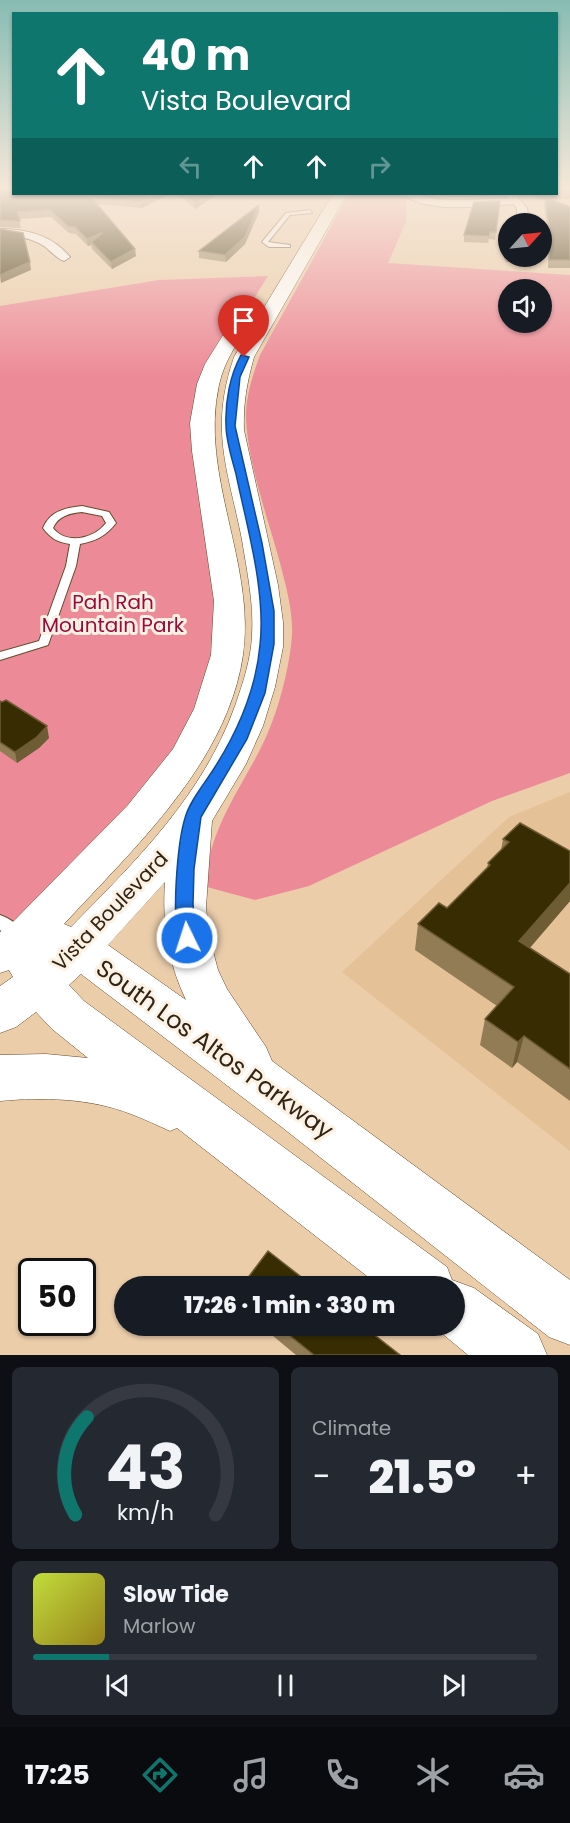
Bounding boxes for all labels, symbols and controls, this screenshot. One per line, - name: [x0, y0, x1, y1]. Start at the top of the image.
- text: 40 m: [141, 26, 250, 85]
- icon: ahead: [42, 36, 120, 114]
- text: Vista Boulevard: [141, 82, 352, 119]
- icon: left: [174, 150, 207, 183]
- icon: ahead: [237, 150, 270, 183]
- icon: ahead: [300, 150, 333, 183]
- icon: right: [363, 150, 396, 183]
- north arrow: [498, 213, 552, 267]
- map controls: [498, 213, 552, 333]
- button: sound: [498, 279, 552, 333]
- pin: [218, 295, 269, 357]
- icon: arrive: [227, 304, 260, 337]
- park label: Pah Rah Mountain Park: [42, 588, 185, 639]
- street label: Vista Boulevard: [46, 845, 174, 977]
- position arrow: [155, 906, 219, 970]
- street label: South Los Altos Parkway: [90, 952, 341, 1147]
- speed limit sign: 50: [18, 1258, 96, 1336]
- text: 17:26 · 1 min · 330 m: [184, 1290, 395, 1321]
- text: Climate: [312, 1414, 391, 1442]
- text: 43: [105, 1423, 185, 1511]
- text: 21.5°: [369, 1446, 476, 1509]
- text: −: [312, 1453, 330, 1500]
- text: +: [514, 1453, 537, 1500]
- text: km/h: [117, 1497, 174, 1528]
- text: Slow Tide: [123, 1579, 229, 1610]
- text: Marlow: [123, 1612, 195, 1640]
- icon: previous: [101, 1669, 134, 1702]
- icon: pause: [269, 1669, 302, 1702]
- icon: next: [437, 1669, 470, 1702]
- icon: directions: [139, 1754, 181, 1796]
- icon: music: [230, 1754, 272, 1796]
- icon: phone: [321, 1754, 363, 1796]
- icon: climate: [412, 1754, 454, 1796]
- icon: car: [503, 1754, 545, 1796]
- text: 17:25: [25, 1756, 90, 1793]

